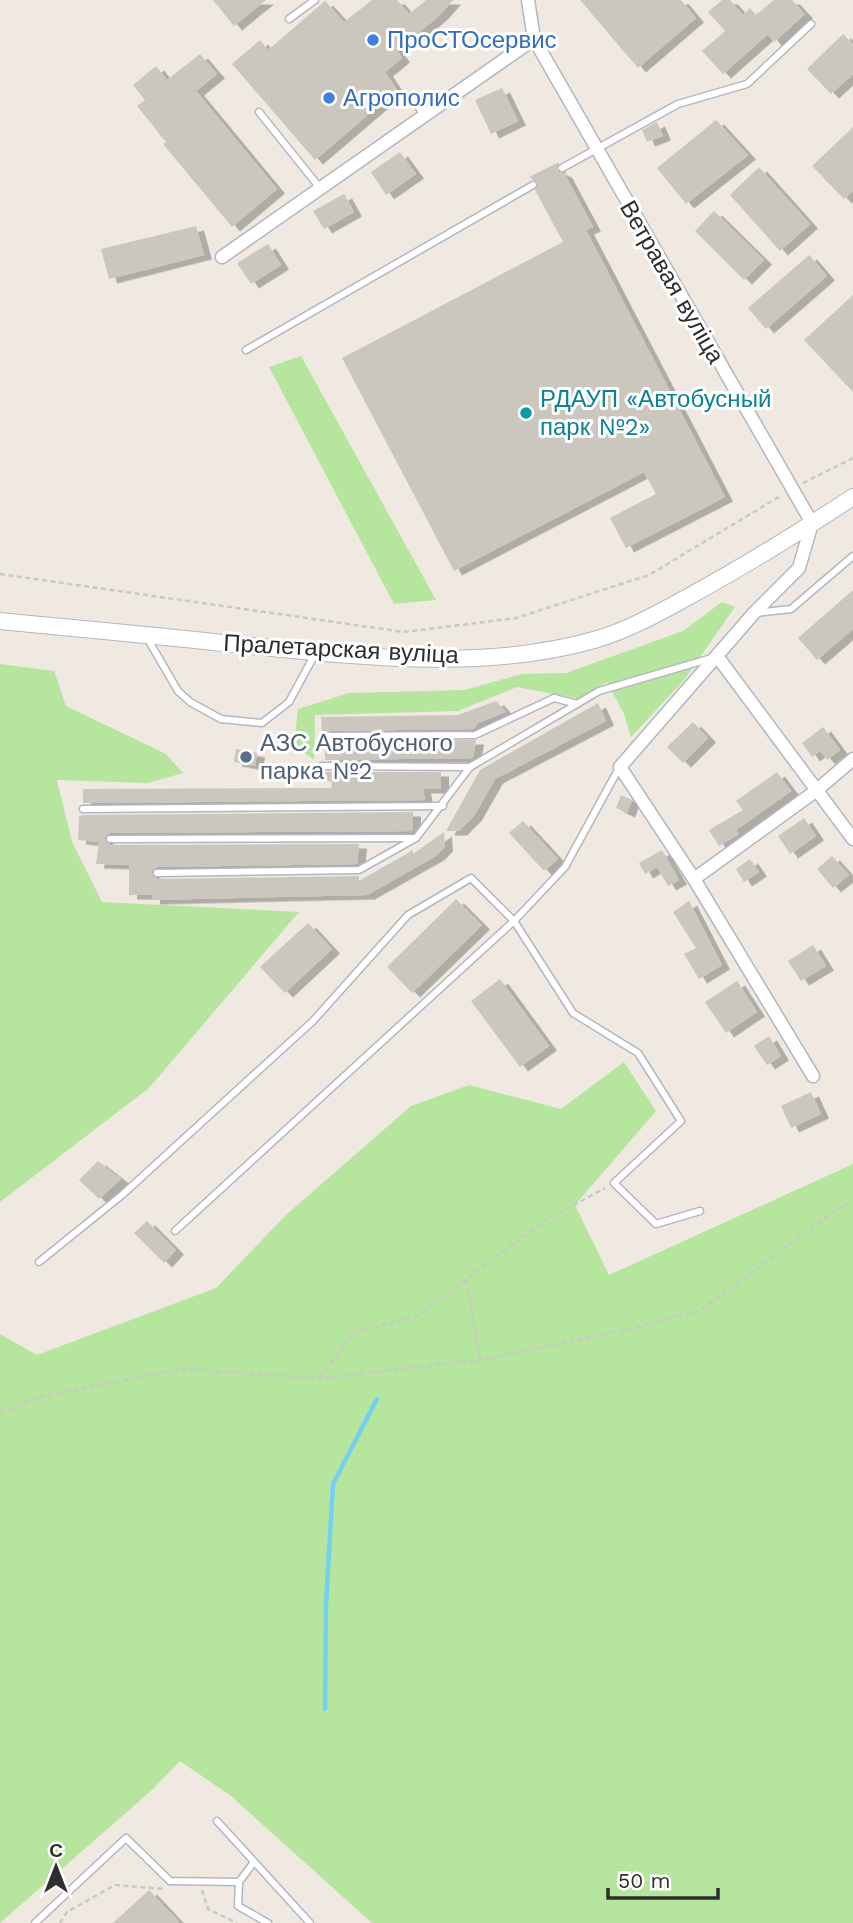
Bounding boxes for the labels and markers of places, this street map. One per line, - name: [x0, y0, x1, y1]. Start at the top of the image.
- place label: ПроСТОсервис: [387, 26, 557, 54]
- marker: ПроСТОсервис: [365, 32, 381, 48]
- place label: Агрополис: [343, 84, 460, 112]
- marker: Агрополис: [321, 90, 337, 106]
- place label: РДАУП «Автобусный парк №2»: [540, 385, 771, 441]
- marker: РДАУП «Автобусный парк №2»: [518, 405, 534, 421]
- place label: АЗС Автобусного парка №2: [260, 729, 453, 785]
- marker: АЗС Автобусного парка №2: [238, 749, 254, 765]

